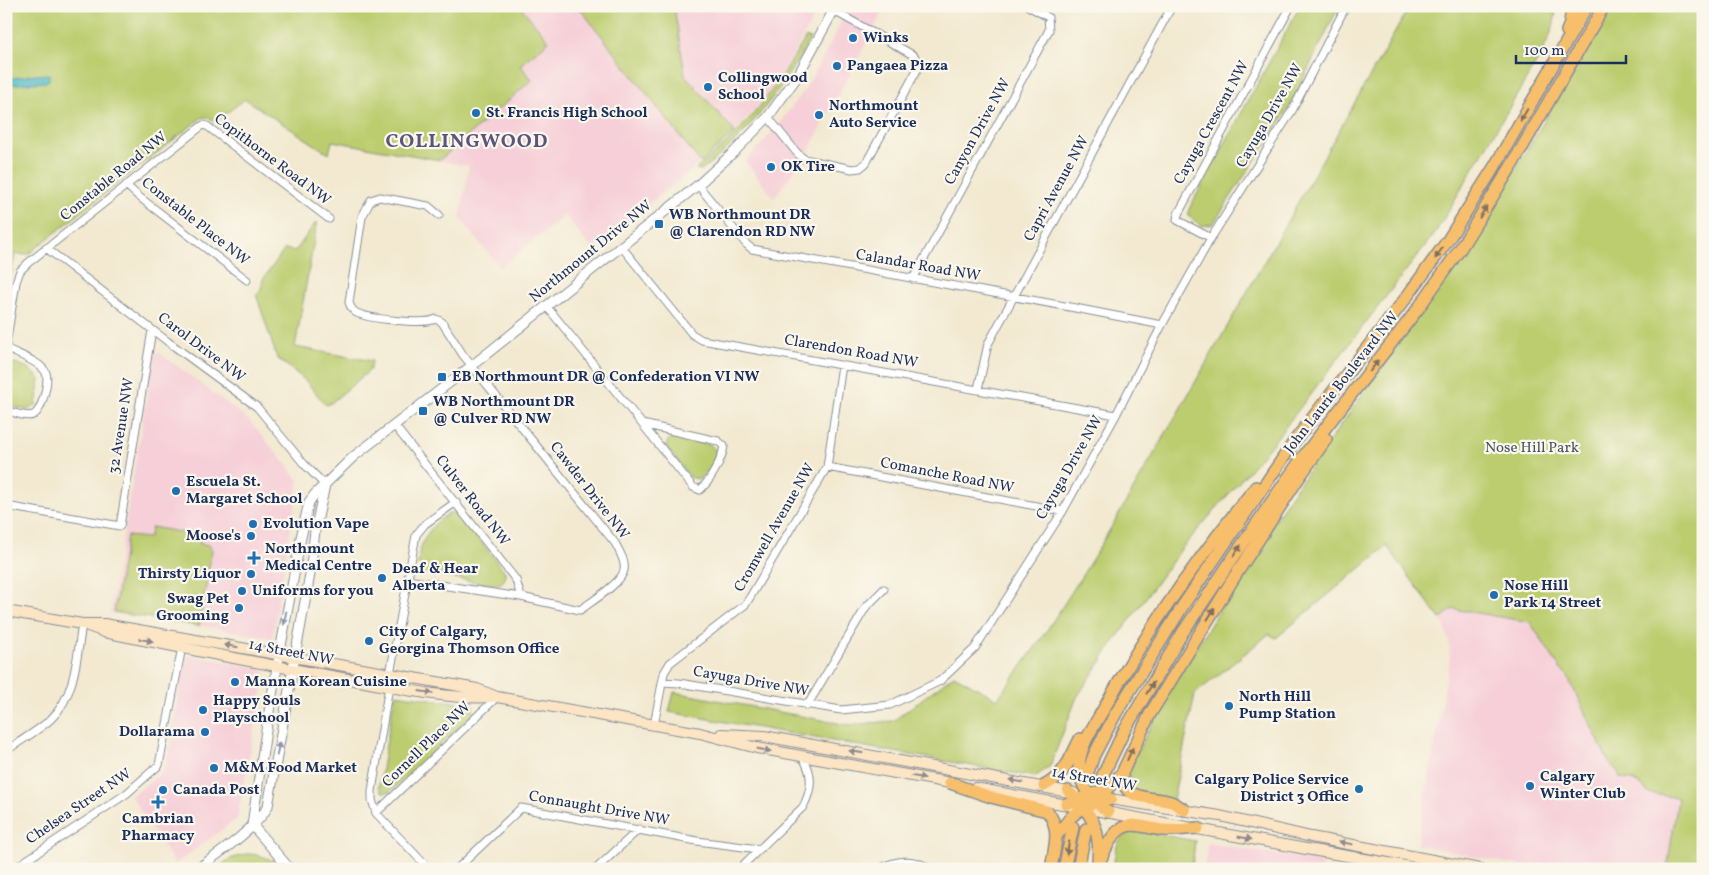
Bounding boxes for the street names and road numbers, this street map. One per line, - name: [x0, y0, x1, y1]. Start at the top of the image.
- street label: Cayuga Crescent NW: [1169, 57, 1255, 189]
- street label: Cayuga Drive NW: [1232, 60, 1308, 172]
- street label: Canyon Drive NW: [940, 75, 1016, 189]
- street label: Copithorne Road NW: [209, 109, 335, 211]
- street label: Constable Road NW: [56, 127, 172, 227]
- street label: Capri Avenue NW: [1019, 132, 1095, 246]
- street label: Constable Place NW: [136, 173, 254, 271]
- street label: Northmount Drive NW: [525, 196, 657, 308]
- street label: Calandar Road NW: [854, 245, 982, 287]
- street label: John Laurie Boulevard NW: [1280, 307, 1404, 459]
- street label: Carol Drive NW: [153, 308, 249, 388]
- street label: Clarendon Road NW: [782, 330, 920, 374]
- street label: 32 Avenue NW: [104, 376, 140, 476]
- street label: Cayuga Drive NW: [1032, 412, 1108, 524]
- street label: Cawder Drive NW: [544, 438, 634, 544]
- street label: Culver Road NW: [430, 451, 514, 551]
- street label: Comanche Road NW: [878, 453, 1016, 499]
- street label: Cromwell Avenue NW: [730, 460, 820, 596]
- street label: 14 Street NW: [247, 634, 335, 672]
- street label: Cayuga Drive NW: [691, 661, 811, 703]
- street label: Cornell Place NW: [378, 697, 476, 793]
- street label: 14 Street NW: [1050, 762, 1138, 798]
- street label: Chelsea Street NW: [22, 764, 136, 850]
- street label: Connaught Drive NW: [527, 786, 671, 832]

